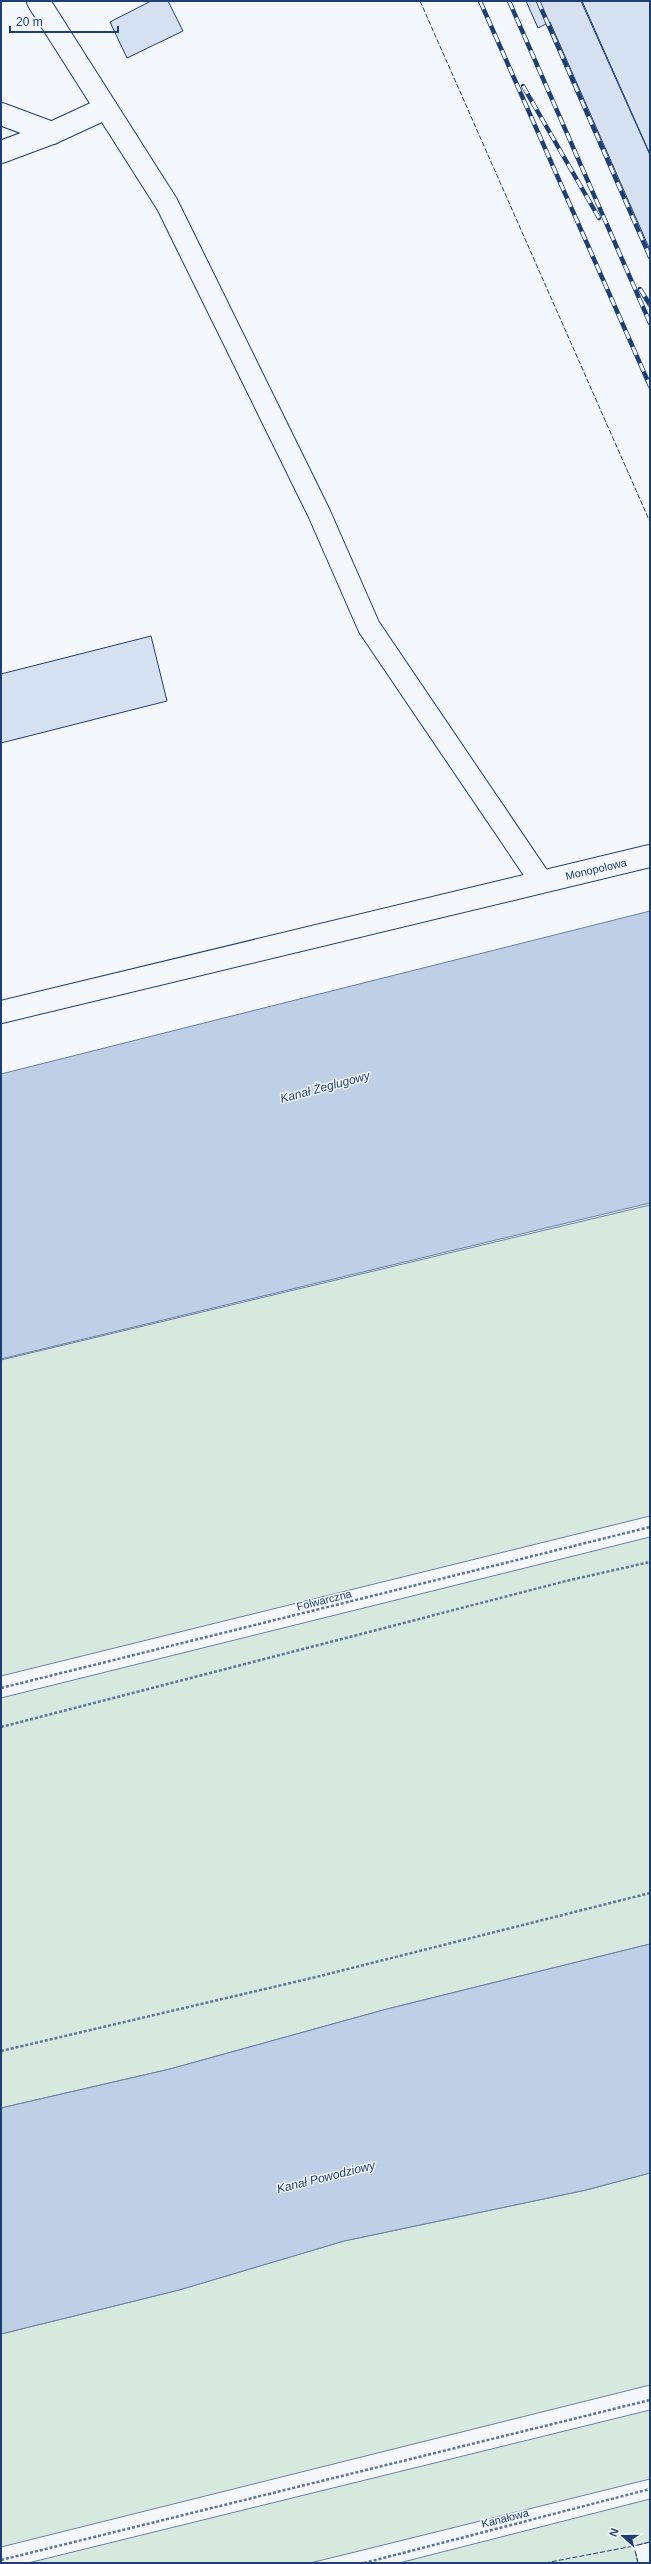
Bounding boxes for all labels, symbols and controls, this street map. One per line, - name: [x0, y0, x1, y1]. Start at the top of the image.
- scale bar: [10, 8, 118, 34]
- text: 20 m: [16, 15, 43, 29]
- street label: Monopolowa: [564, 856, 629, 882]
- water label: Kanał Żeglugowy: [279, 1068, 372, 1106]
- street label: Folwarczna: [295, 1587, 354, 1613]
- water label: Kanał Powodziowy: [275, 2158, 378, 2196]
- street label: Kanałowa: [480, 2506, 531, 2530]
- north arrow: [603, 2516, 643, 2556]
- text: N: [607, 2527, 621, 2538]

